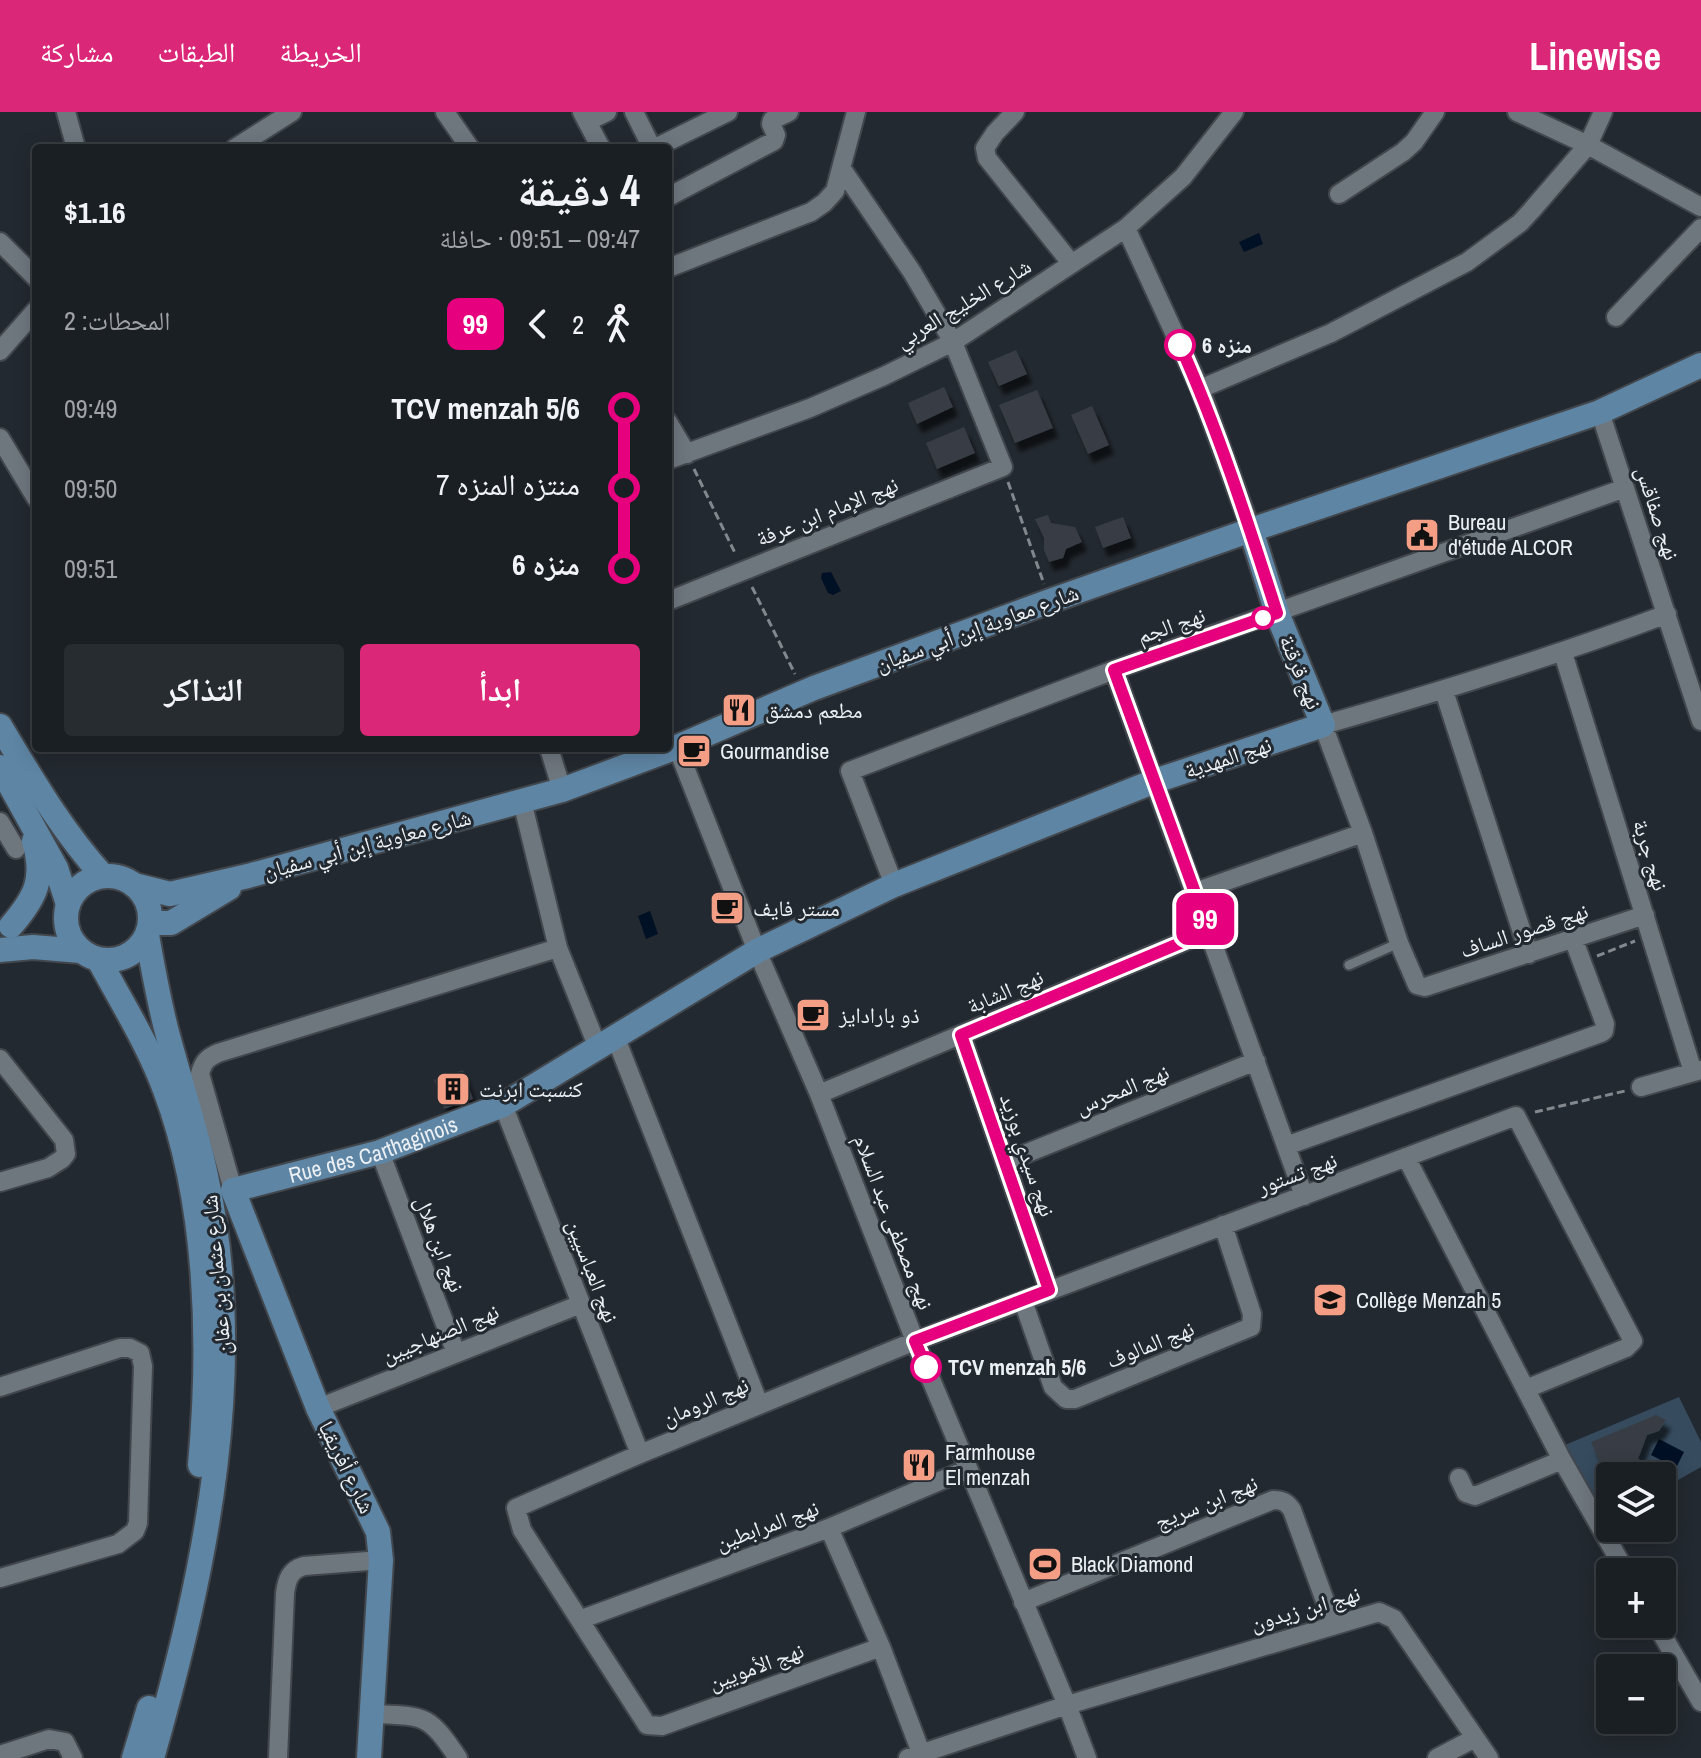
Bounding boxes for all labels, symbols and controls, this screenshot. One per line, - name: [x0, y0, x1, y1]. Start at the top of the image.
- text: Linewise: [1529, 31, 1661, 82]
- text: مشاركة: [40, 33, 114, 71]
- text: الطبقات: [158, 33, 235, 71]
- text: الخريطة: [279, 33, 362, 71]
- text: 4 دقيقة: [517, 160, 640, 220]
- text: $1.16: [64, 192, 126, 232]
- text: 09:47 – 09:51 · حافلة: [440, 221, 640, 256]
- street label: شارع الخليج العربي: [890, 251, 1038, 358]
- icon: back: [516, 302, 560, 346]
- icon: walk: [596, 302, 640, 346]
- text: المحطات: 2: [64, 303, 170, 338]
- text: 99: [463, 305, 488, 343]
- text: 2: [572, 307, 584, 342]
- marker: منزه 6: [1165, 330, 1195, 360]
- place label: منزه 6: [1202, 330, 1252, 360]
- text: TCV menzah 5/6: [391, 388, 580, 428]
- text: 09:49: [64, 391, 117, 426]
- street label: نهج صفاقس: [1629, 462, 1687, 564]
- text: منتزه المنزه 7: [436, 464, 580, 504]
- street label: نهج الإمام ابن عرفة: [752, 469, 902, 553]
- text: 09:50: [64, 471, 117, 506]
- place label: Bureau d'étude ALCOR: [1448, 507, 1573, 562]
- public building icon: Bureau d'étude ALCOR: [1403, 516, 1441, 554]
- text: منزه 6: [512, 544, 580, 584]
- text: 09:51: [64, 551, 117, 586]
- street label: شارع معاوية إبن أبي سفيان: [871, 577, 1084, 681]
- street label: نهج الجم: [1133, 599, 1209, 651]
- unlabelled marker: [1252, 607, 1274, 629]
- street label: نهج قرقنة: [1273, 630, 1329, 714]
- button: التذاكر: [64, 644, 344, 736]
- button: ابدأ: [360, 644, 640, 736]
- restaurant icon: مطعم دمشق: [720, 691, 758, 729]
- place label: مطعم دمشق: [765, 695, 862, 725]
- street label: نهج المهدية: [1181, 729, 1275, 785]
- cafe icon: Gourmandise: [675, 732, 713, 770]
- place label: Gourmandise: [720, 736, 829, 766]
- street label: شارع معاوية إبن أبي سفيان: [260, 802, 475, 889]
- street label: نهج جربة: [1626, 816, 1676, 894]
- cafe icon: مستر فايف: [708, 889, 746, 927]
- place label: مستر فايف: [753, 893, 840, 923]
- line badge: 99: [1169, 893, 1241, 945]
- street label: نهج قصور الساف: [1456, 895, 1592, 965]
- text: 99: [1192, 900, 1218, 938]
- street label: نهج الشابة: [962, 962, 1048, 1020]
- cafe icon: ذو بارادايز: [794, 996, 832, 1034]
- place label: ذو بارادايز: [838, 1000, 920, 1030]
- street label: نهج المحرس: [1071, 1057, 1173, 1121]
- building icon: كنسبت ابرنت: [434, 1070, 472, 1108]
- place label: كنسبت ابرنت: [479, 1074, 583, 1104]
- street label: نهج سيدي بوزيد: [990, 1089, 1063, 1221]
- street label: Rue des Carthaginois: [285, 1109, 462, 1190]
- street label: نهج مصطفى عبد السلام: [847, 1130, 941, 1314]
- street label: نهج تستور: [1252, 1145, 1341, 1202]
- street label: نهج ابن هلال: [408, 1191, 472, 1297]
- street label: شارع عثمان بن عفان: [194, 1194, 238, 1356]
- street label: نهج العباسيين: [560, 1215, 626, 1327]
- school or university icon: Collège Menzah 5: [1311, 1281, 1349, 1319]
- place label: Collège Menzah 5: [1356, 1285, 1501, 1315]
- street label: نهج الصنهاجيين: [377, 1296, 503, 1370]
- street label: نهج المالوف: [1102, 1313, 1198, 1375]
- marker: TCV menzah 5/6: [911, 1352, 941, 1382]
- place label: TCV menzah 5/6: [948, 1352, 1086, 1382]
- street label: نهج الرومان: [657, 1369, 753, 1433]
- street label: شارع أفريقيا: [312, 1416, 382, 1518]
- place label: Farmhouse El menzah: [945, 1437, 1035, 1492]
- restaurant icon: Farmhouse El menzah: [900, 1446, 938, 1484]
- map controls: [1596, 1462, 1676, 1734]
- button: layers: [1596, 1462, 1676, 1542]
- street label: نهج ابن سريج: [1150, 1468, 1262, 1536]
- street label: نهج المرابطين: [711, 1492, 823, 1558]
- sports icon: Black Diamond: [1026, 1545, 1064, 1583]
- place label: Black Diamond: [1071, 1549, 1193, 1579]
- button: +: [1596, 1558, 1676, 1638]
- street label: نهج ابن زيدون: [1247, 1578, 1363, 1638]
- street label: نهج الأمويين: [704, 1635, 808, 1697]
- button: −: [1596, 1654, 1676, 1734]

